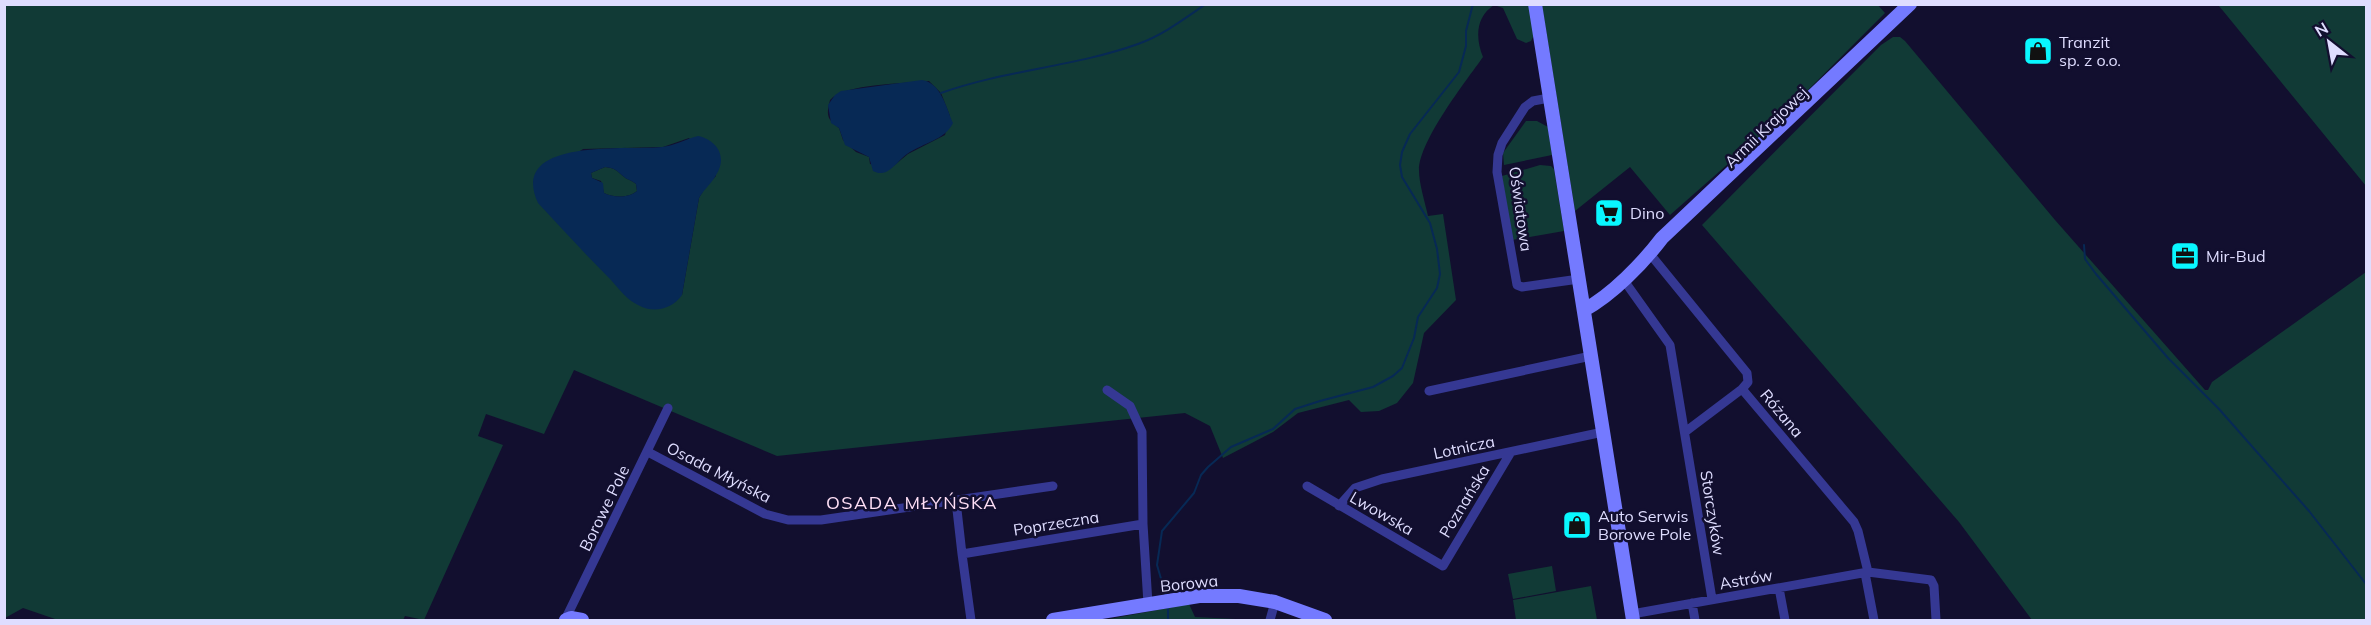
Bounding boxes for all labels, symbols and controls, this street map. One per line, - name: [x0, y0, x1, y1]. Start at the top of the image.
- north arrow: [2299, 12, 2359, 72]
- text: N: [2311, 17, 2332, 41]
- place label: Tranzit sp. z o.o.: [2059, 32, 2121, 70]
- shop icon: Tranzit sp. z o.o.: [2022, 35, 2054, 67]
- street label: Armii Krajowej: [1720, 82, 1812, 172]
- street label: Oświatowa: [1505, 165, 1537, 253]
- supermarket icon: Dino: [1593, 197, 1625, 229]
- place label: Dino: [1630, 203, 1664, 223]
- office icon: Mir-Bud: [2169, 240, 2201, 272]
- place label: Mir-Bud: [2206, 246, 2266, 266]
- street label: Różana: [1756, 385, 1808, 441]
- street label: Lotnicza: [1431, 431, 1497, 463]
- street label: Osada Młyńska: [664, 437, 774, 507]
- street label: Poznańska: [1434, 461, 1494, 541]
- street label: Borowe Pole: [575, 462, 633, 554]
- street label: Storczyków: [1696, 469, 1730, 557]
- street label: Lwowska: [1347, 487, 1417, 539]
- district label: OSADA MŁYŃSKA: [826, 491, 998, 514]
- street label: Poprzeczna: [1012, 506, 1100, 540]
- place label: Auto Serwis Borowe Pole: [1598, 506, 1691, 544]
- shop icon: Auto Serwis Borowe Pole: [1561, 509, 1593, 541]
- street label: Astrów: [1718, 564, 1774, 594]
- street label: Borowa: [1159, 570, 1219, 596]

